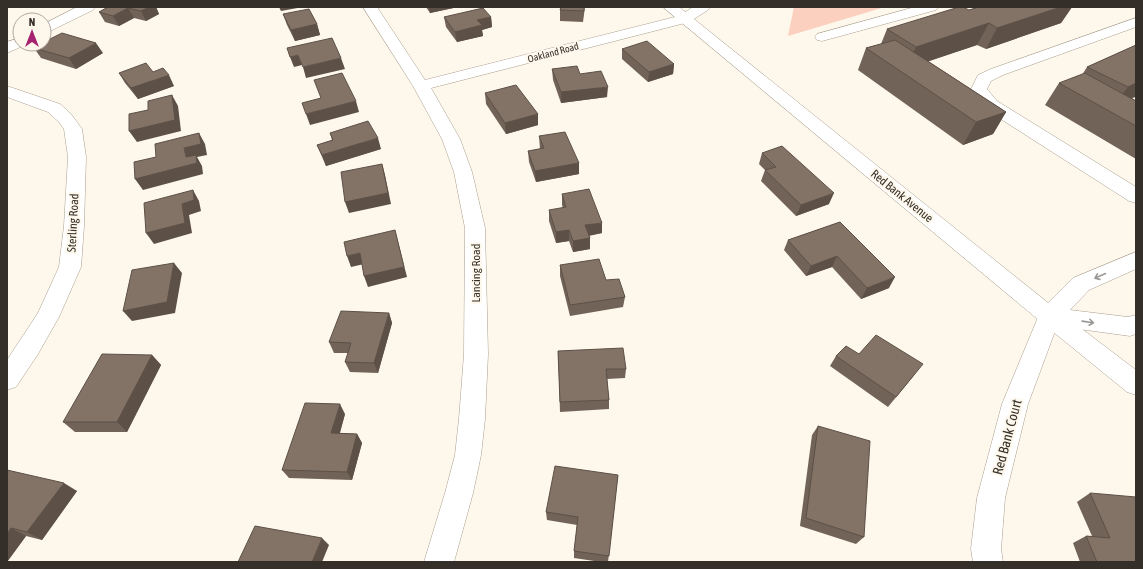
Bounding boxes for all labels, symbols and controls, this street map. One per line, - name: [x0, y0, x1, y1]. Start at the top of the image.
- north arrow: [12, 12, 52, 52]
- text: N: [29, 16, 35, 28]
- street label: Oakland Road: [526, 40, 580, 65]
- street label: Red Bank Avenue: [868, 167, 936, 225]
- street label: Sterling Road: [64, 193, 82, 253]
- street label: Lancing Road: [469, 244, 483, 302]
- one-way arrow: [1095, 272, 1107, 280]
- one-way arrow: [1081, 318, 1094, 326]
- street label: Red Bank Court: [989, 397, 1025, 477]

